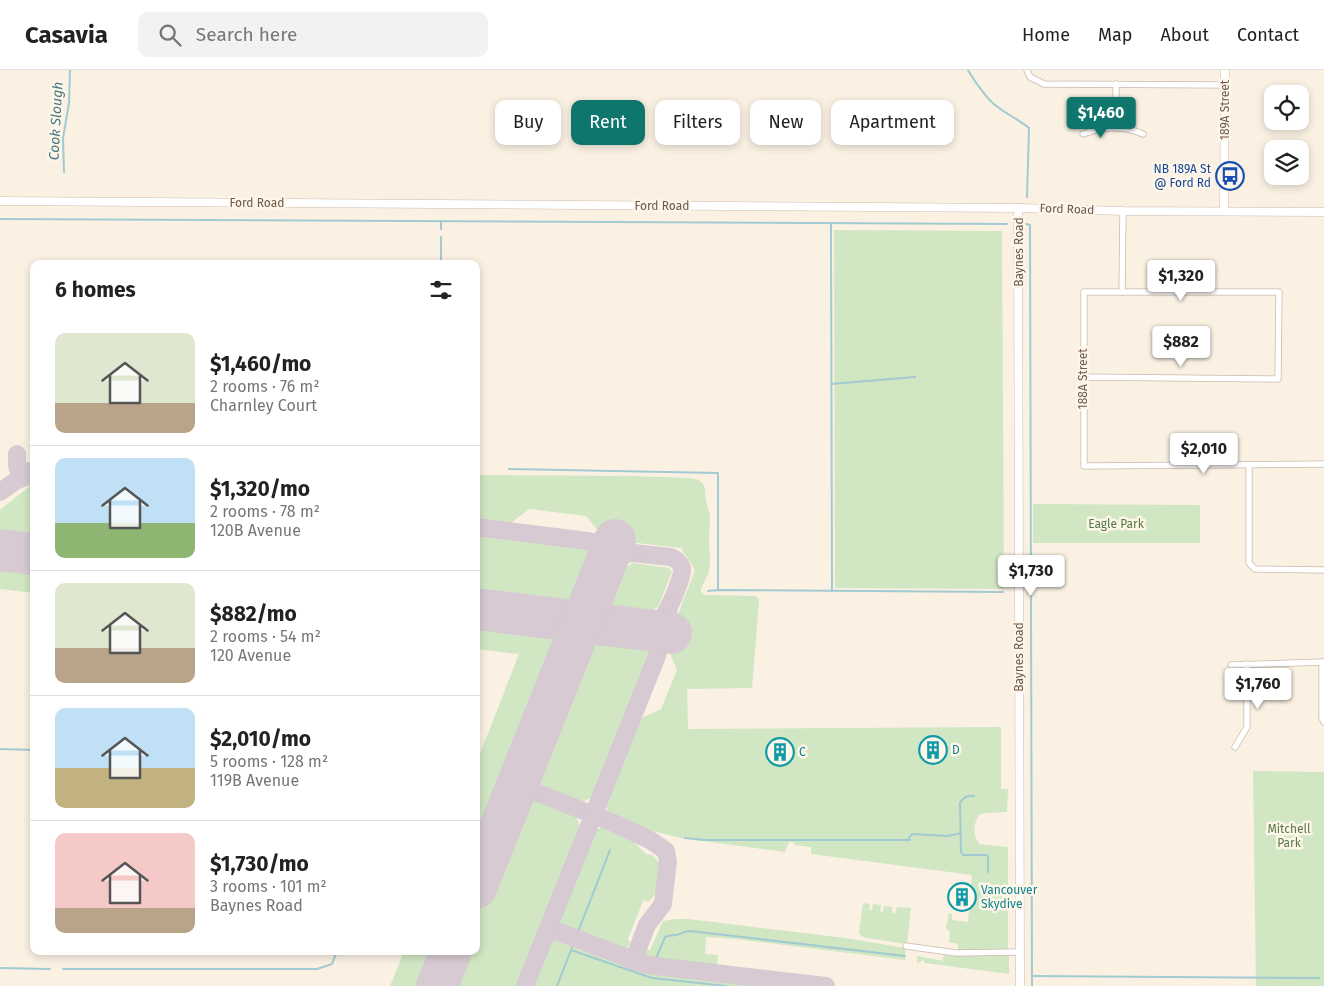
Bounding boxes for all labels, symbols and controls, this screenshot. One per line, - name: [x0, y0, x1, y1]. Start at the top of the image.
- search box: [138, 12, 488, 57]
- text: Casavia: [25, 21, 108, 49]
- icon: search: [156, 21, 184, 49]
- text: Search here: [196, 23, 297, 46]
- text: Home: [1022, 24, 1070, 46]
- text: Map: [1098, 24, 1132, 46]
- text: About: [1160, 24, 1209, 46]
- text: Contact: [1237, 24, 1299, 46]
- street label: 189A Street: [1218, 79, 1232, 140]
- water label: Cook Slough: [45, 81, 67, 161]
- map controls: [1264, 85, 1309, 185]
- button: locate: [1264, 85, 1309, 130]
- pin: $1,460: [1060, 97, 1142, 139]
- chip: Buy: [495, 100, 561, 145]
- chip: Rent: [571, 100, 645, 145]
- chip: Filters: [655, 100, 740, 145]
- chip: New: [750, 100, 821, 145]
- chip: Apartment: [831, 100, 954, 145]
- text: $1,460: [1078, 103, 1124, 122]
- button: layers: [1264, 140, 1309, 185]
- bus stop icon: NB 189A St @ Ford Rd: [1215, 161, 1245, 191]
- place label: NB 189A St @ Ford Rd: [1154, 162, 1212, 190]
- street label: Ford Road: [230, 196, 284, 210]
- street label: Ford Road: [635, 199, 689, 213]
- street label: Ford Road: [1039, 201, 1095, 217]
- street label: Baynes Road: [1012, 217, 1026, 287]
- pin: $1,320: [1140, 260, 1222, 302]
- text: $1,320: [1158, 266, 1204, 285]
- icon: filters: [427, 276, 455, 304]
- text: 6 homes: [55, 277, 136, 303]
- pin: $882: [1151, 326, 1211, 368]
- text: $882: [1163, 332, 1199, 351]
- street label: 188A Street: [1076, 348, 1090, 410]
- text: $1,460/mo: [210, 351, 311, 377]
- icon: home: [95, 353, 155, 413]
- text: 2 rooms · 76 m²: [210, 377, 320, 396]
- text: Charnley Court: [210, 396, 317, 415]
- pin: $2,010: [1163, 432, 1245, 475]
- text: $2,010: [1181, 439, 1227, 458]
- text: $1,320/mo: [210, 476, 310, 502]
- icon: home: [95, 478, 155, 538]
- text: 2 rooms · 78 m²: [210, 502, 320, 521]
- park label: Eagle Park: [1088, 517, 1145, 531]
- text: 120B Avenue: [210, 521, 301, 540]
- pin: $1,730: [990, 554, 1072, 597]
- text: $1,730: [1009, 561, 1053, 580]
- text: $882/mo: [210, 601, 297, 627]
- icon: home: [95, 603, 155, 663]
- street label: Baynes Road: [1012, 622, 1026, 692]
- text: 2 rooms · 54 m²: [210, 627, 321, 646]
- text: 120 Avenue: [210, 646, 291, 665]
- pin: $1,760: [1217, 668, 1299, 710]
- text: $1,760: [1235, 674, 1281, 693]
- text: $2,010/mo: [210, 726, 311, 752]
- icon: home: [95, 728, 155, 788]
- building icon: D: [918, 735, 948, 765]
- building icon: C: [765, 737, 795, 767]
- place label: D: [952, 743, 960, 757]
- place label: C: [799, 745, 806, 759]
- text: 5 rooms · 128 m²: [210, 752, 328, 771]
- text: 119B Avenue: [210, 771, 299, 790]
- park label: Mitchell Park: [1267, 822, 1311, 850]
- text: $1,730/mo: [210, 851, 309, 877]
- icon: home: [95, 853, 155, 913]
- text: 3 rooms · 101 m²: [210, 877, 327, 896]
- building icon: Vancouver Skydive: [947, 882, 977, 912]
- place label: Vancouver Skydive: [981, 883, 1038, 911]
- text: Baynes Road: [210, 896, 303, 915]

